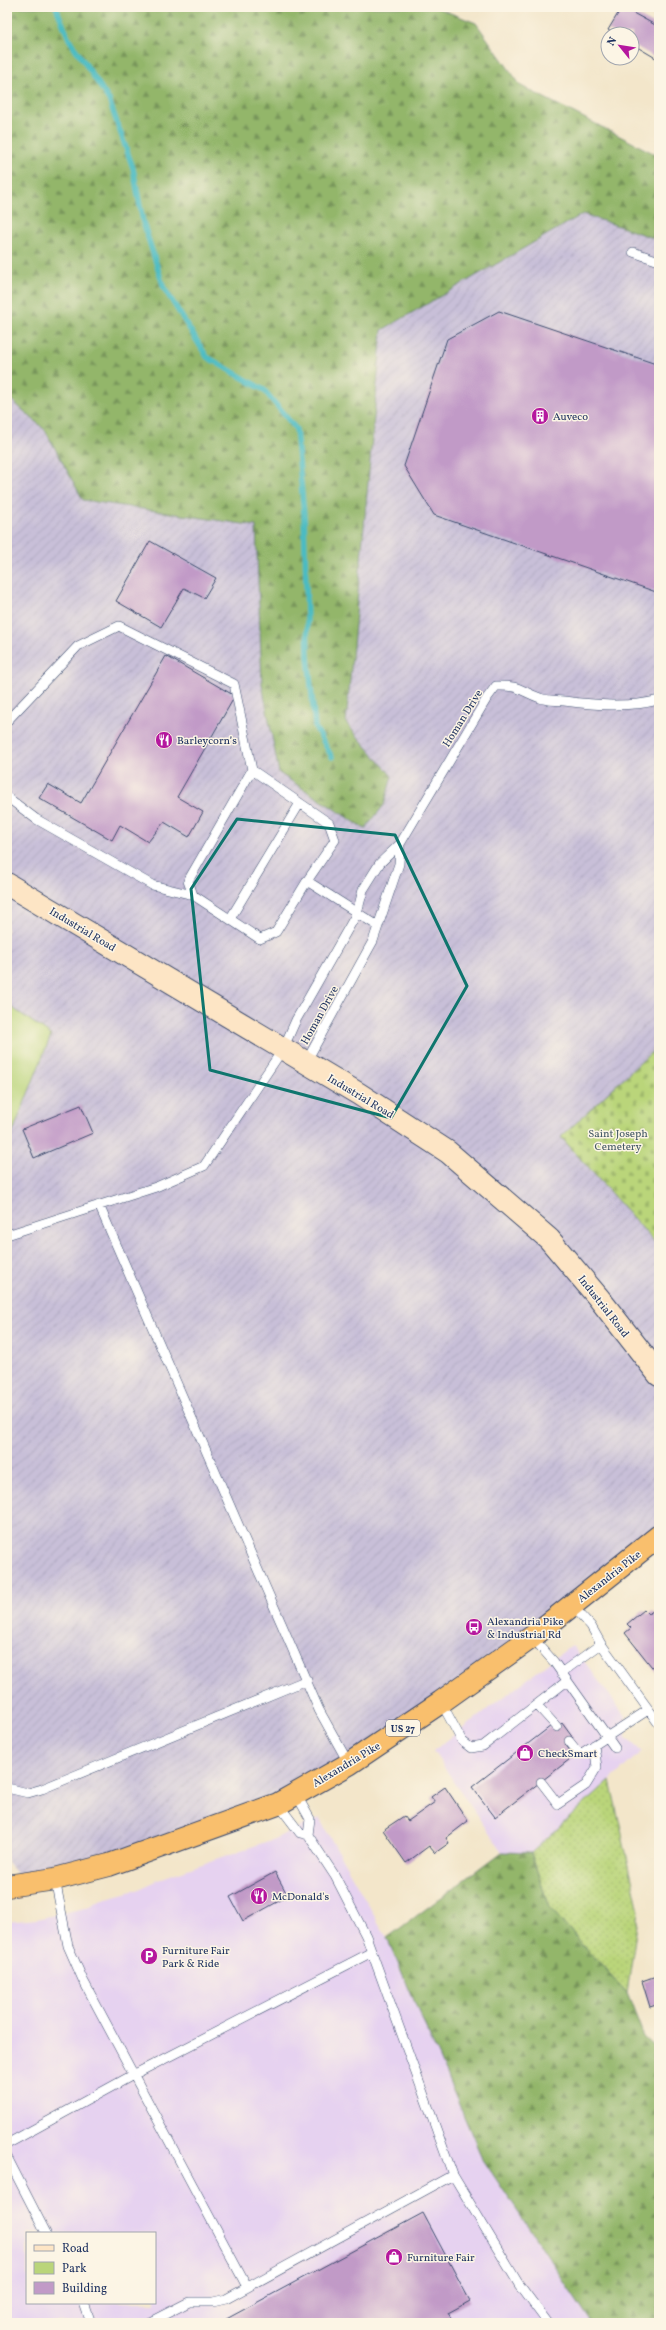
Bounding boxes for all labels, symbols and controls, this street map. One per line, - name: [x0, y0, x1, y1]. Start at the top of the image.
- north arrow: [600, 26, 640, 66]
- text: N: [604, 35, 621, 49]
- building icon: Auveco: [530, 406, 550, 426]
- place label: Auveco: [553, 410, 588, 425]
- street label: Homan Drive: [440, 687, 487, 750]
- restaurant icon: Barleycorn’s: [154, 730, 174, 750]
- place label: Barleycorn’s: [177, 734, 237, 749]
- street label: Industrial Road: [46, 904, 118, 956]
- street label: Homan Drive: [298, 984, 343, 1048]
- street label: Industrial Road: [324, 1071, 396, 1123]
- park label: Saint Joseph Cemetery: [588, 1127, 648, 1155]
- street label: Industrial Road: [574, 1273, 632, 1341]
- street label: Alexandria Pike: [575, 1548, 645, 1607]
- place label: Alexandria Pike & Industrial Rd: [487, 1615, 564, 1643]
- bus stop icon: Alexandria Pike & Industrial Rd: [464, 1617, 484, 1637]
- road number: US 27: [386, 1720, 420, 1736]
- street label: Alexandria Pike: [310, 1739, 383, 1791]
- shop icon: CheckSmart: [515, 1743, 535, 1763]
- place label: CheckSmart: [538, 1747, 597, 1762]
- restaurant icon: McDonald's: [249, 1886, 269, 1906]
- place label: McDonald's: [272, 1890, 330, 1905]
- place label: Furniture Fair Park & Ride: [162, 1944, 230, 1972]
- parking icon: Furniture Fair Park & Ride: [139, 1946, 159, 1966]
- legend: [26, 2232, 156, 2304]
- text: Road: [62, 2241, 89, 2257]
- shop icon: Furniture Fair: [384, 2247, 404, 2267]
- place label: Furniture Fair: [407, 2251, 475, 2266]
- text: Park: [62, 2261, 87, 2277]
- text: Building: [62, 2281, 107, 2297]

